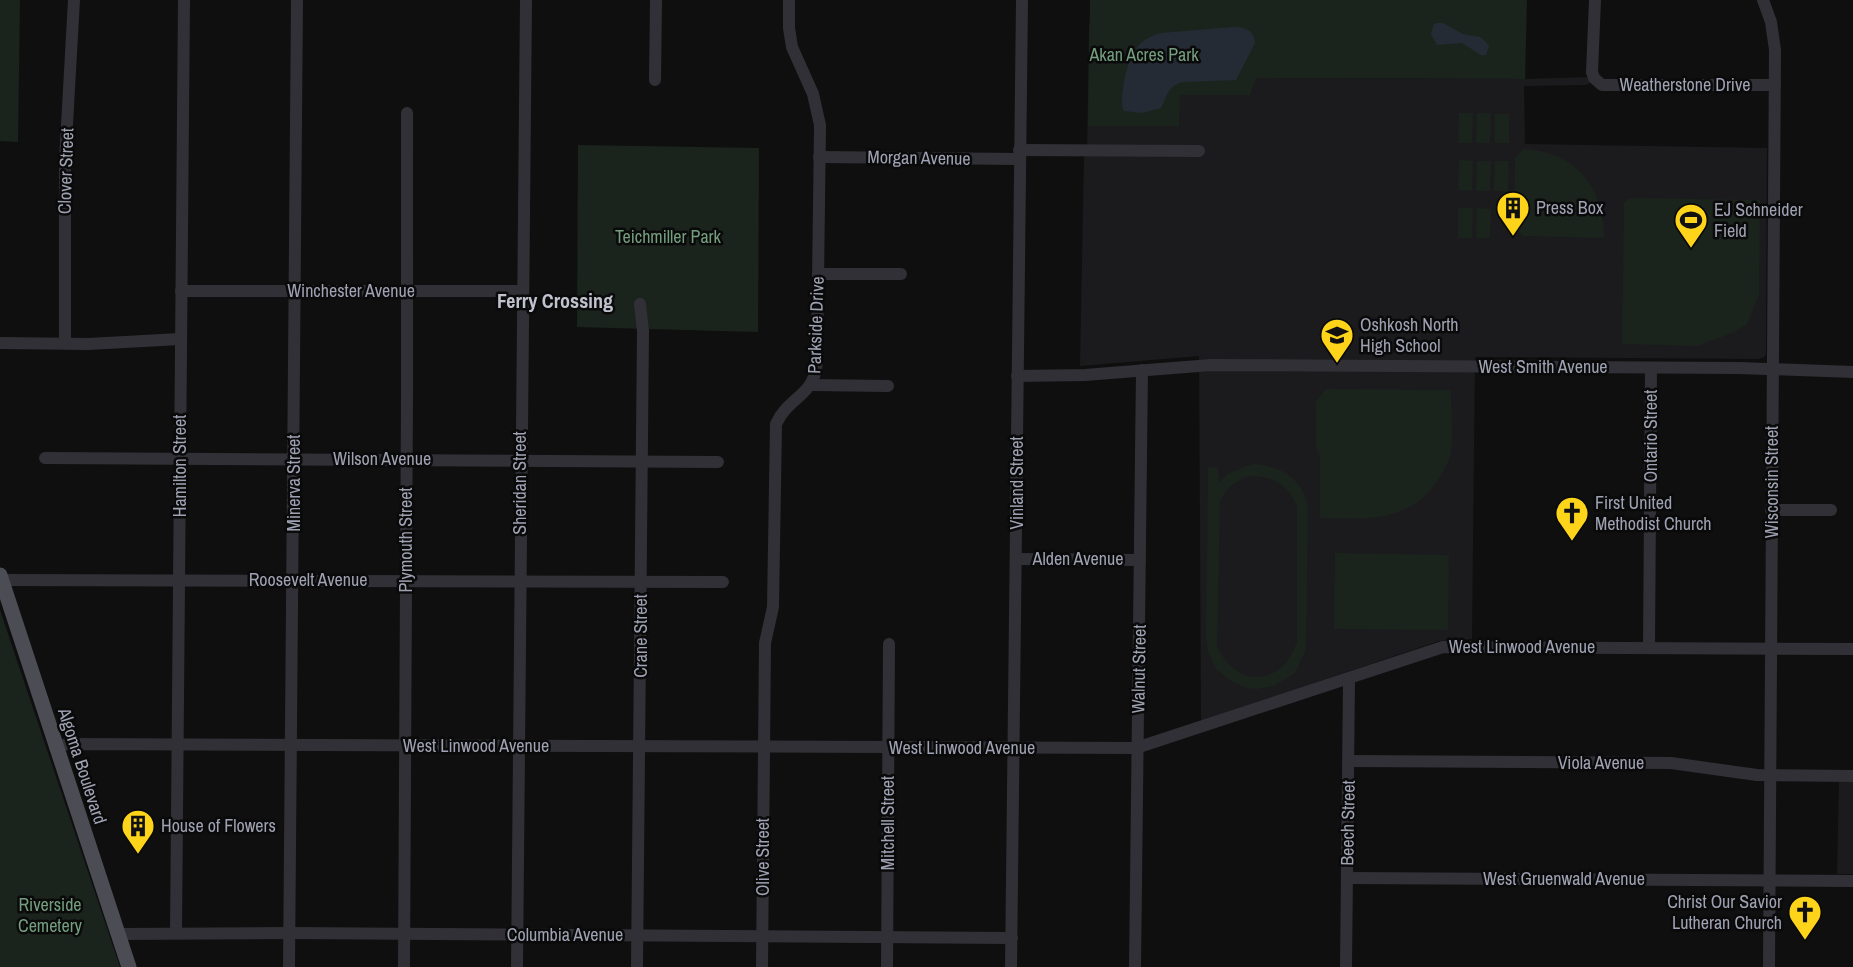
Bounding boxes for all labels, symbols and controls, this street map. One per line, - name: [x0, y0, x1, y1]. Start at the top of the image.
- park label: Akan Acres Park: [1088, 42, 1199, 67]
- street label: Weatherstone Drive: [1619, 72, 1751, 97]
- street label: Clover Street: [52, 128, 79, 214]
- street label: Morgan Avenue: [867, 144, 971, 171]
- building icon: Press Box: [1495, 190, 1531, 237]
- place label: Press Box: [1536, 195, 1604, 220]
- place label: EJ Schneider Field: [1714, 197, 1803, 243]
- sports icon: EJ Schneider Field: [1673, 202, 1709, 249]
- park label: Teichmiller Park: [615, 224, 722, 249]
- street label: Parkside Drive: [801, 276, 830, 374]
- street label: Winchester Avenue: [287, 278, 415, 303]
- district label: Ferry Crossing: [497, 287, 613, 314]
- place label: Oshkosh North High School: [1360, 312, 1458, 358]
- school or university icon: Oshkosh North High School: [1319, 317, 1355, 364]
- street label: West Smith Avenue: [1478, 354, 1608, 379]
- street label: Ontario Street: [1638, 390, 1663, 482]
- street label: Hamilton Street: [167, 415, 192, 517]
- street label: Wisconsin Street: [1759, 426, 1784, 538]
- street label: Sheridan Street: [507, 431, 532, 535]
- street label: Minerva Street: [281, 435, 306, 531]
- street label: Vinland Street: [1004, 436, 1029, 530]
- street label: Wilson Avenue: [333, 446, 431, 471]
- street label: Plymouth Street: [393, 487, 418, 593]
- place label: First United Methodist Church: [1595, 490, 1712, 536]
- church icon: First United Methodist Church: [1554, 495, 1590, 542]
- street label: Alden Avenue: [1032, 546, 1123, 571]
- street label: Roosevelt Avenue: [249, 567, 367, 592]
- street label: Crane Street: [628, 594, 653, 678]
- street label: Walnut Street: [1125, 624, 1152, 714]
- street label: West Linwood Avenue: [1449, 634, 1595, 659]
- street label: Algoma Boulevard: [52, 704, 113, 827]
- street label: West Linwood Avenue: [403, 733, 549, 758]
- street label: West Linwood Avenue: [889, 735, 1035, 760]
- street label: Viola Avenue: [1558, 750, 1644, 775]
- street label: Mitchell Street: [875, 776, 900, 870]
- street label: Beech Street: [1334, 780, 1361, 866]
- building icon: House of Flowers: [120, 808, 156, 855]
- place label: House of Flowers: [161, 813, 276, 838]
- street label: Olive Street: [750, 818, 775, 896]
- street label: West Gruenwald Avenue: [1483, 866, 1645, 891]
- place label: Christ Our Savior Lutheran Church: [1667, 889, 1782, 935]
- park label: Riverside Cemetery: [18, 892, 83, 938]
- church icon: Christ Our Savior Lutheran Church: [1787, 894, 1823, 941]
- street label: Columbia Avenue: [507, 922, 623, 947]

